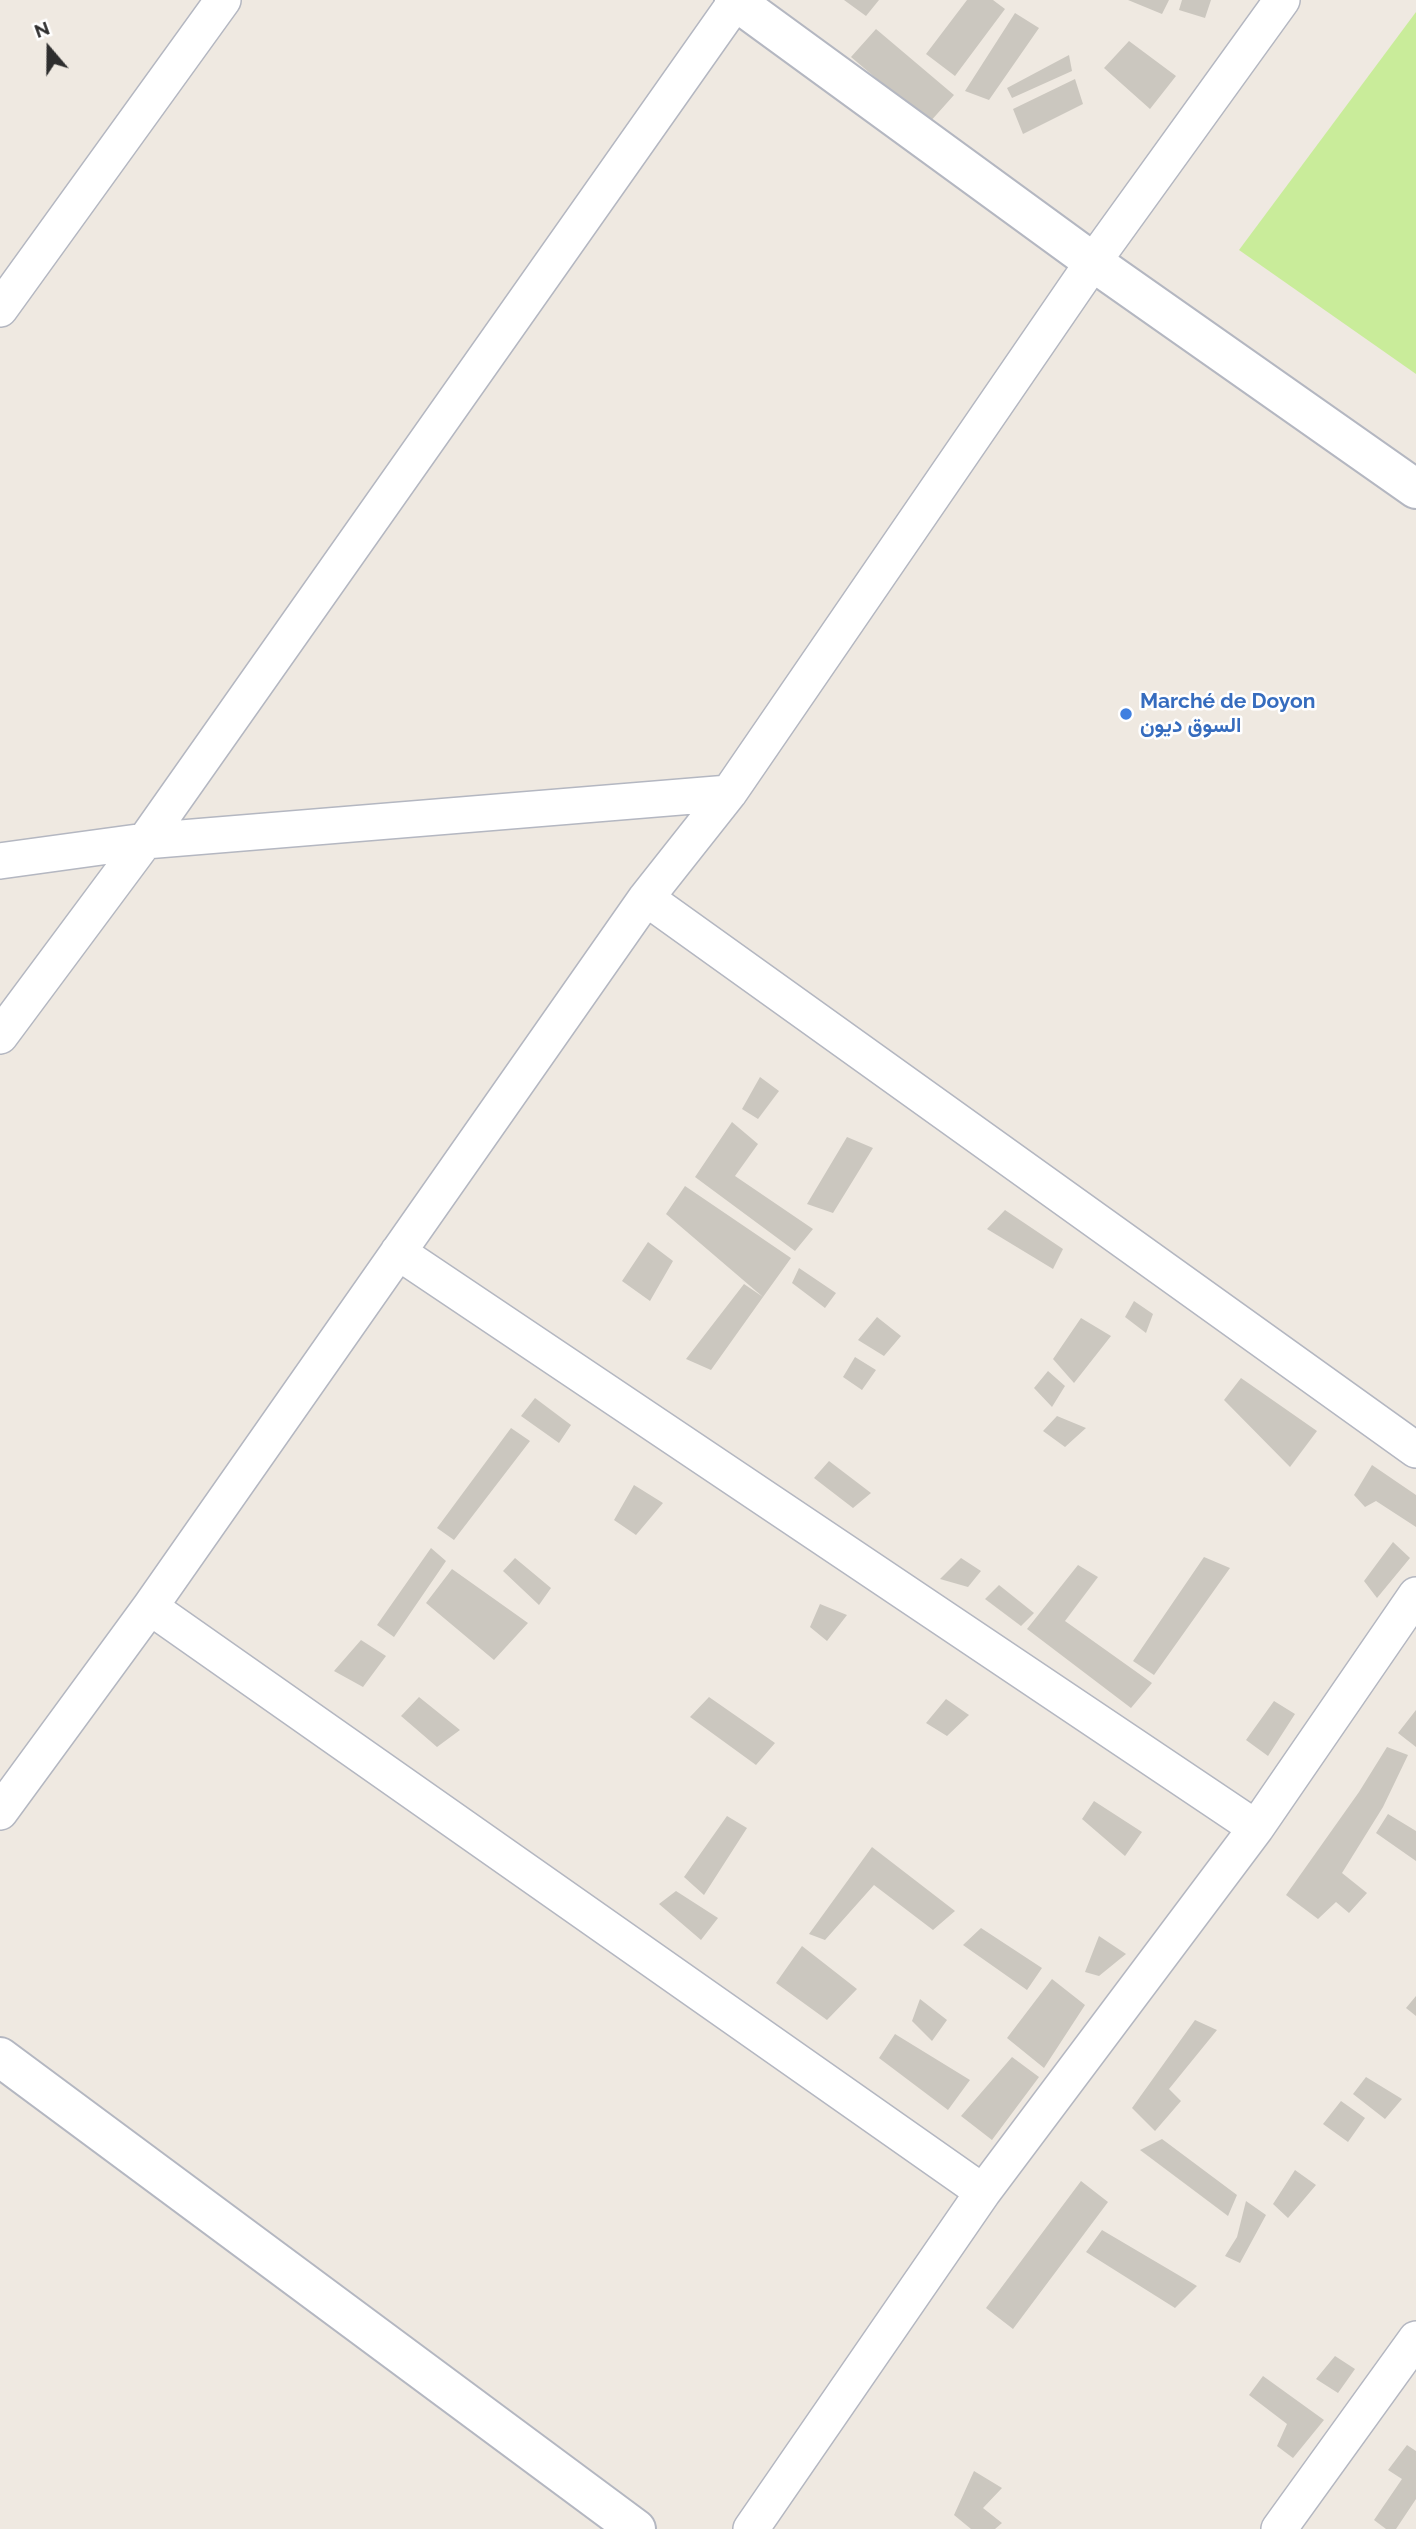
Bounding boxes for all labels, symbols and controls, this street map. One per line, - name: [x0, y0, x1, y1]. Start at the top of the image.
- north arrow: [14, 14, 84, 84]
- text: N: [31, 16, 52, 42]
- place label: Marché de Doyon السوق ديون: [1140, 689, 1315, 739]
- marker: Marché de Doyon السوق ديون: [1118, 706, 1134, 722]

